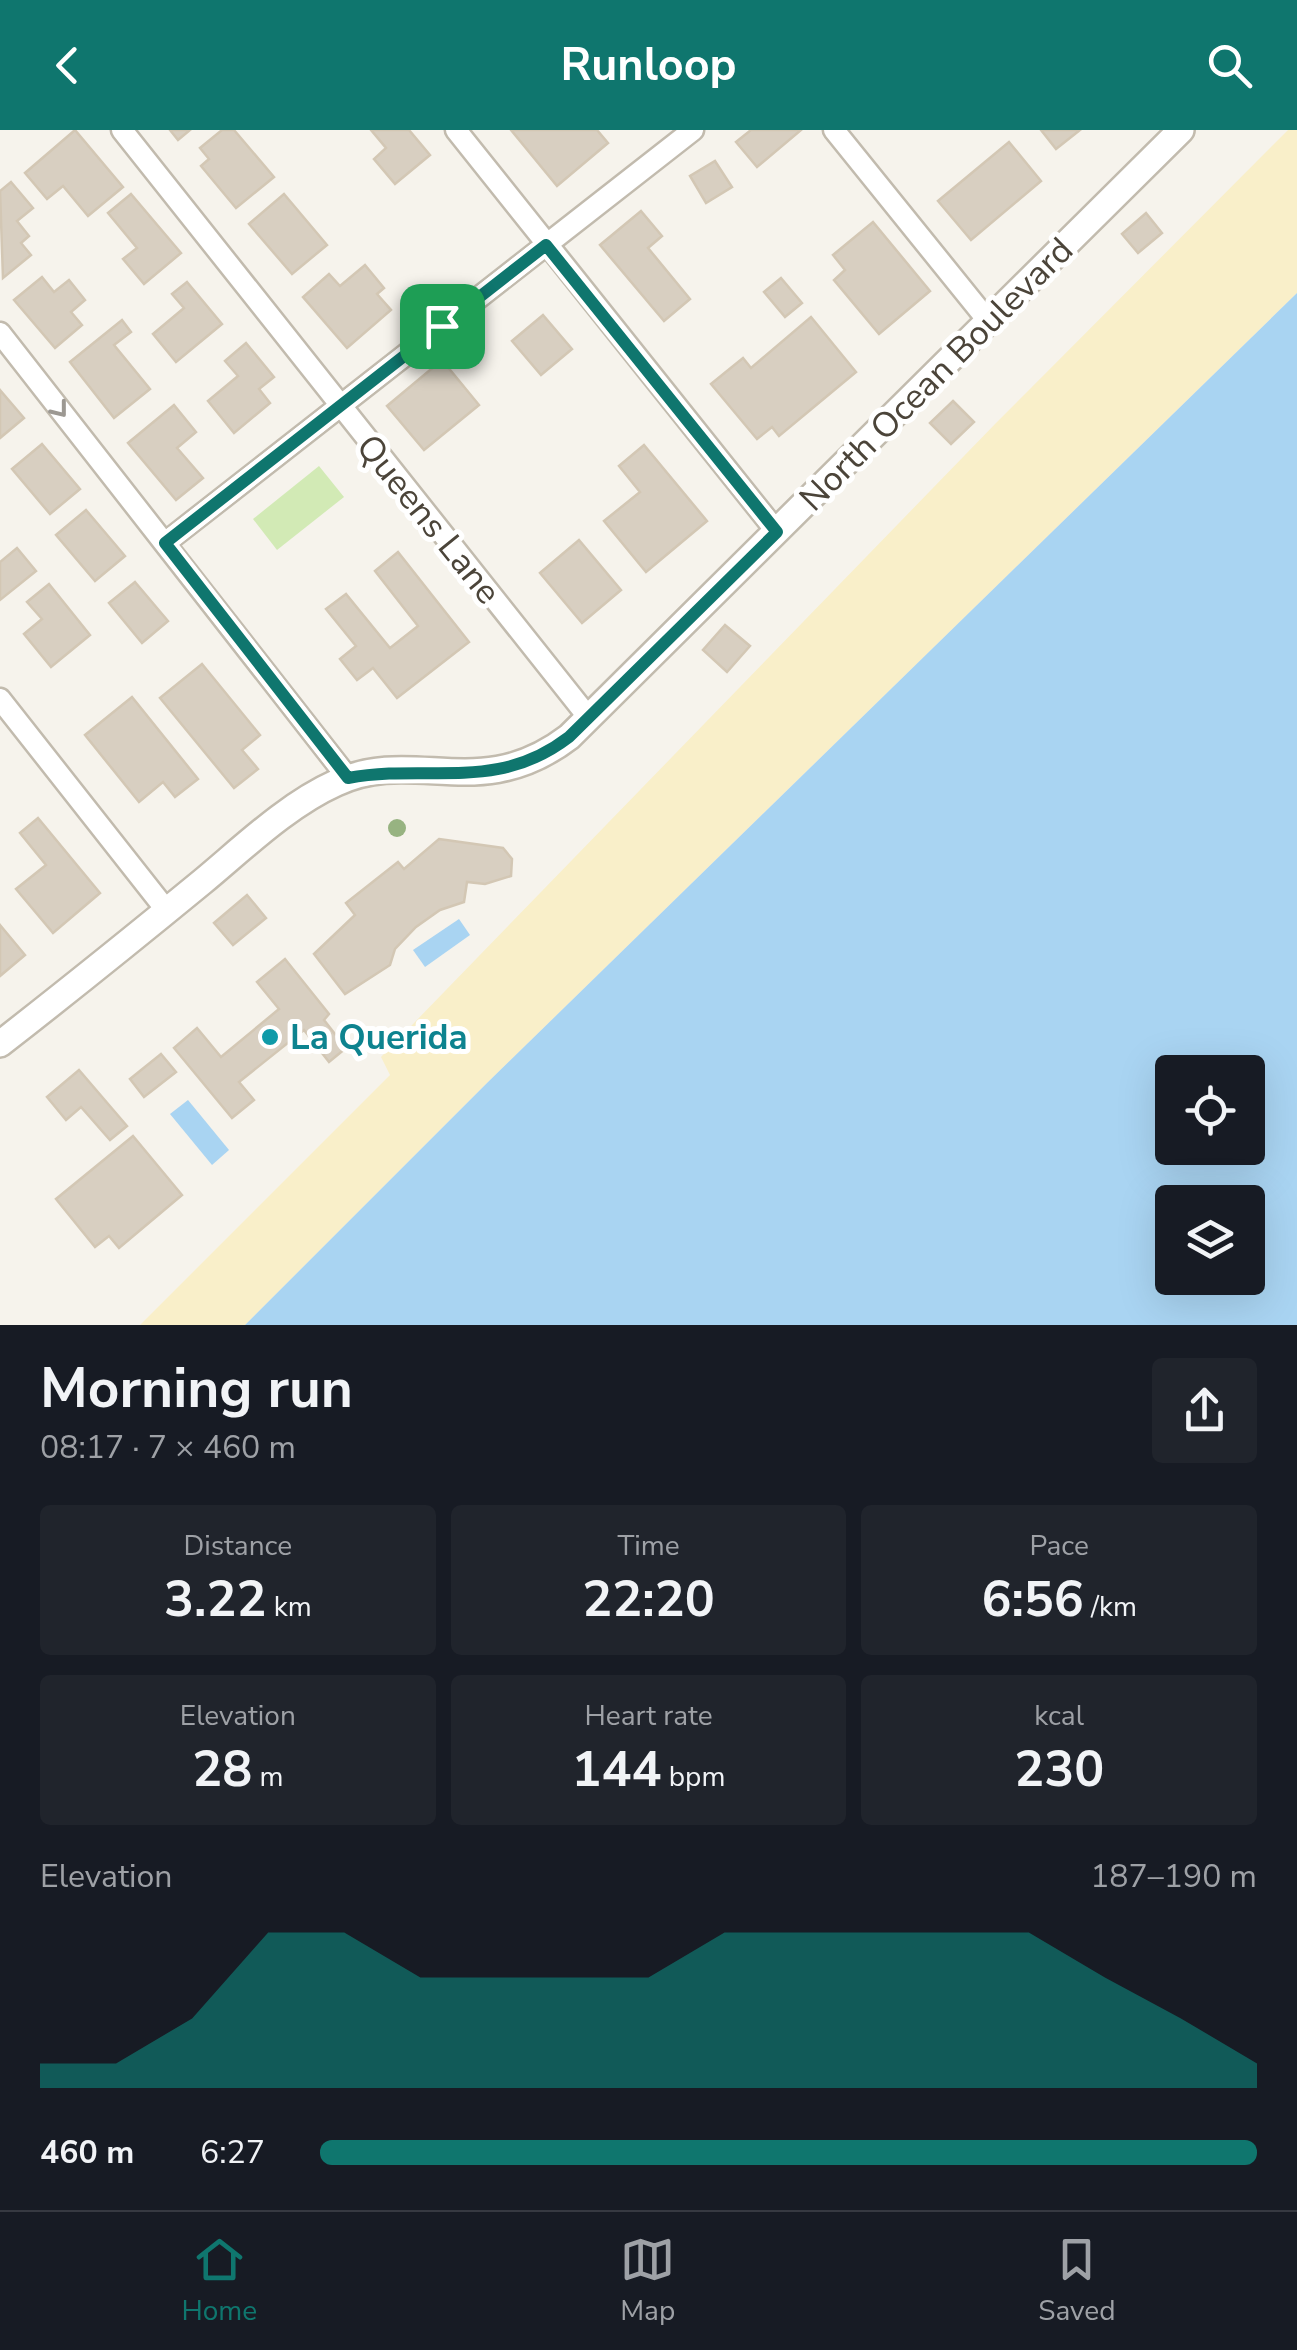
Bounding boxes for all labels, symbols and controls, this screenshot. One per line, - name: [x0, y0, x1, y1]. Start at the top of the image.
- text: Runloop: [560, 35, 737, 96]
- icon: back: [40, 38, 95, 93]
- icon: search: [1202, 38, 1257, 93]
- street label: North Ocean Boulevard: [789, 227, 1083, 521]
- pin: [400, 284, 485, 369]
- icon: arrive: [415, 299, 470, 354]
- one-way arrow: [48, 399, 66, 417]
- street label: Queens Lane: [346, 425, 512, 614]
- place label: La Querida: [290, 1014, 468, 1061]
- marker: La Querida: [259, 1026, 281, 1048]
- map controls: [1155, 1055, 1265, 1295]
- button: locate: [1155, 1055, 1265, 1165]
- button: layers: [1155, 1185, 1265, 1295]
- text: Morning run: [40, 1351, 353, 1426]
- button: share: [1152, 1358, 1257, 1463]
- text: 08:17 · 7 × 460 m: [40, 1426, 296, 1469]
- text: Distance: [183, 1527, 292, 1565]
- text: Time: [617, 1527, 680, 1565]
- text: Pace: [1029, 1527, 1089, 1565]
- text: 3.22: [164, 1565, 266, 1634]
- text: 22:20: [582, 1565, 715, 1634]
- text: 6:56: [981, 1565, 1084, 1634]
- text: km: [266, 1588, 312, 1626]
- text: /km: [1084, 1588, 1137, 1626]
- text: Elevation: [180, 1697, 296, 1735]
- text: Heart rate: [584, 1697, 713, 1735]
- text: kcal: [1034, 1697, 1084, 1735]
- text: 28: [192, 1735, 252, 1804]
- text: 144: [572, 1735, 662, 1804]
- text: 230: [1014, 1735, 1104, 1804]
- text: m: [252, 1758, 283, 1796]
- text: bpm: [662, 1758, 725, 1796]
- text: Elevation: [40, 1855, 173, 1898]
- text: 187–190 m: [1090, 1855, 1257, 1898]
- text: 460 m: [40, 2131, 134, 2174]
- text: 6:27: [200, 2131, 265, 2174]
- tab: Home: [181, 2232, 257, 2330]
- tab: Map: [620, 2232, 675, 2330]
- tab: Saved: [1038, 2232, 1116, 2330]

